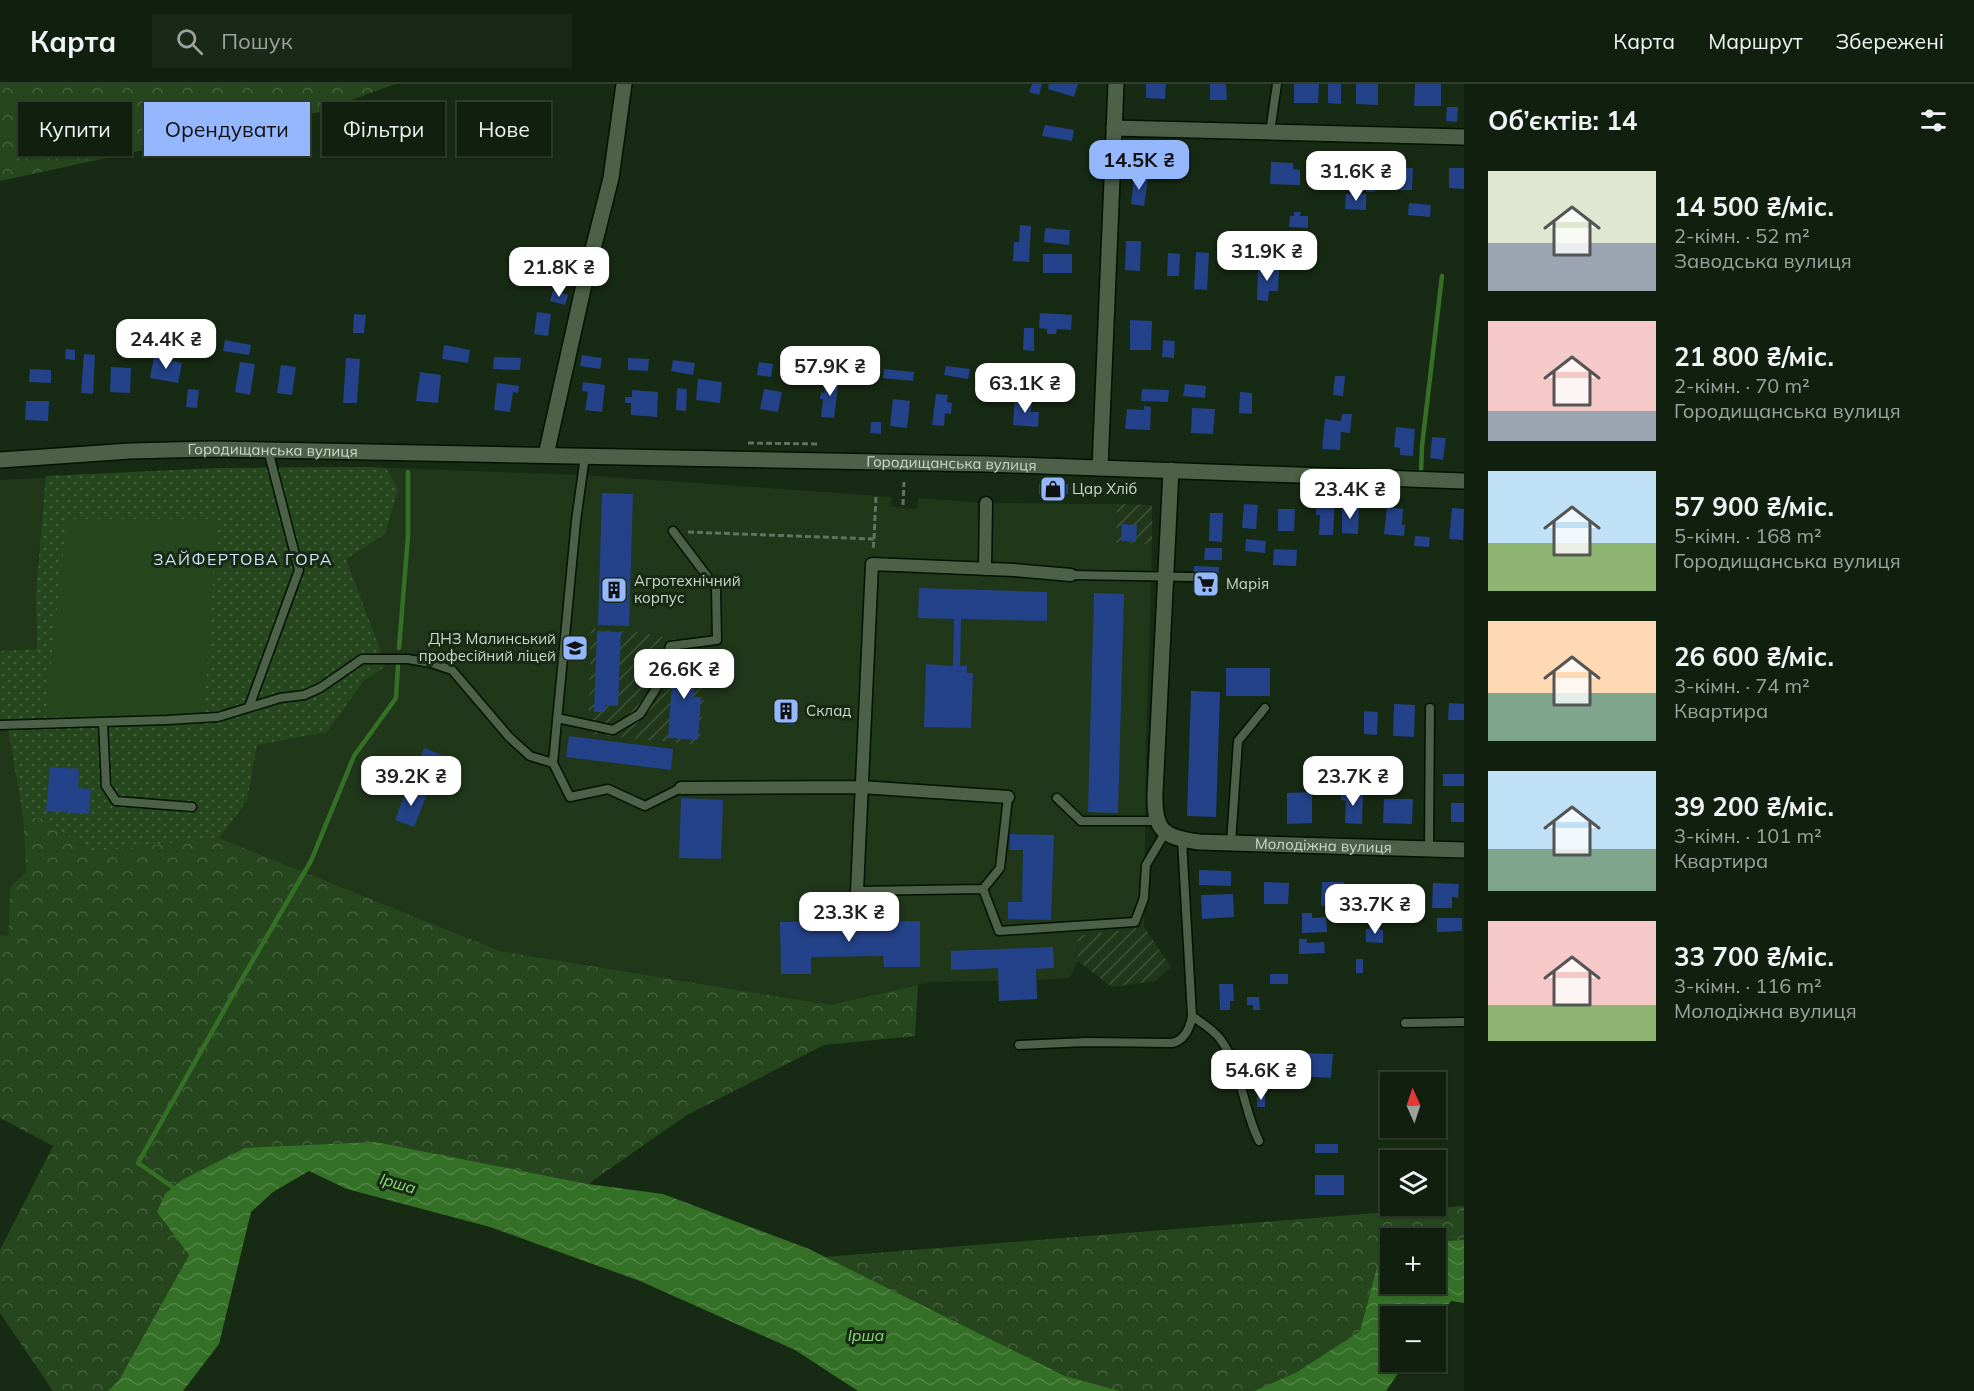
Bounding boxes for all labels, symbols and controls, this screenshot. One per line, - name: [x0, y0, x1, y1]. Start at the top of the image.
- search box: [152, 14, 572, 68]
- text: Карта: [30, 24, 116, 59]
- icon: search: [173, 25, 206, 58]
- text: Пошук: [221, 27, 292, 55]
- text: Карта: [1613, 28, 1675, 54]
- text: Маршрут: [1708, 28, 1803, 54]
- text: Збережені: [1836, 28, 1944, 54]
- chip: Купити: [18, 102, 132, 156]
- chip: Орендувати: [144, 102, 310, 156]
- chip: Фільтри: [322, 102, 445, 156]
- chip: Нове: [457, 102, 551, 156]
- text: Об’єктів: 14: [1488, 104, 1637, 137]
- icon: filters: [1917, 104, 1950, 137]
- pin: 14.5K ₴: [1084, 140, 1194, 191]
- text: 14.5K ₴: [1103, 147, 1175, 172]
- pin: 31.6K ₴: [1301, 151, 1411, 202]
- text: 31.6K ₴: [1320, 158, 1392, 183]
- text: 14 500 ₴/міс.: [1674, 190, 1834, 223]
- icon: home: [1536, 195, 1608, 267]
- text: 2-кімн. · 52 m²: [1674, 223, 1810, 248]
- pin: 31.9K ₴: [1212, 231, 1322, 282]
- text: 31.9K ₴: [1231, 238, 1303, 263]
- pin: 21.8K ₴: [504, 247, 614, 298]
- text: Заводська вулиця: [1674, 248, 1852, 273]
- text: 21.8K ₴: [523, 254, 595, 279]
- pin: 24.4K ₴: [111, 319, 221, 370]
- text: 24.4K ₴: [130, 326, 202, 351]
- text: 21 800 ₴/міс.: [1674, 340, 1834, 373]
- icon: home: [1536, 345, 1608, 417]
- pin: 57.9K ₴: [775, 346, 885, 397]
- text: 57.9K ₴: [794, 353, 866, 378]
- pin: 63.1K ₴: [970, 363, 1080, 414]
- text: 63.1K ₴: [989, 370, 1061, 395]
- text: 2-кімн. · 70 m²: [1674, 373, 1810, 398]
- text: Городищанська вулиця: [1674, 398, 1901, 423]
- street label: Городищанська вулиця: [187, 439, 358, 461]
- street label: Городищанська вулиця: [866, 452, 1037, 475]
- pin: 23.4K ₴: [1295, 469, 1405, 520]
- shop icon: Цар Хліб: [1038, 474, 1068, 504]
- text: 23.4K ₴: [1314, 476, 1386, 501]
- place label: Цар Хліб: [1072, 479, 1137, 498]
- text: 57 900 ₴/міс.: [1674, 490, 1834, 523]
- icon: home: [1536, 495, 1608, 567]
- text: 5-кімн. · 168 m²: [1674, 523, 1822, 548]
- text: Городищанська вулиця: [1674, 548, 1901, 573]
- district label: ЗАЙФЕРТОВА ГОРА: [153, 549, 333, 569]
- supermarket icon: Марія: [1191, 569, 1221, 599]
- place label: Агротехнічний корпус: [634, 571, 741, 607]
- place label: Марія: [1226, 574, 1269, 593]
- building icon: Агротехнічний корпус: [599, 575, 629, 605]
- place label: ДНЗ Малинський професійний ліцей: [419, 629, 556, 665]
- school or university icon: ДНЗ Малинський професійний ліцей: [560, 633, 590, 663]
- text: 26 600 ₴/міс.: [1674, 640, 1834, 673]
- icon: home: [1536, 645, 1608, 717]
- pin: 26.6K ₴: [629, 649, 739, 700]
- text: 26.6K ₴: [648, 656, 720, 681]
- text: 3-кімн. · 74 m²: [1674, 673, 1810, 698]
- building icon: Склад: [771, 696, 801, 726]
- text: Квартира: [1674, 698, 1768, 723]
- place label: Склад: [806, 701, 851, 720]
- pin: 39.2K ₴: [356, 756, 466, 807]
- pin: 23.7K ₴: [1298, 756, 1408, 807]
- text: 39.2K ₴: [375, 763, 447, 788]
- text: 23.7K ₴: [1317, 763, 1389, 788]
- text: 39 200 ₴/міс.: [1674, 790, 1834, 823]
- icon: home: [1536, 795, 1608, 867]
- text: 3-кімн. · 101 m²: [1674, 823, 1822, 848]
- street label: Молодіжна вулиця: [1255, 834, 1392, 857]
- text: Квартира: [1674, 848, 1768, 873]
- pin: 33.7K ₴: [1320, 884, 1430, 935]
- text: 33.7K ₴: [1339, 891, 1411, 916]
- pin: 23.3K ₴: [794, 892, 904, 943]
- text: 23.3K ₴: [813, 899, 885, 924]
- text: 33 700 ₴/міс.: [1674, 940, 1834, 973]
- icon: home: [1536, 945, 1608, 1017]
- text: 3-кімн. · 116 m²: [1674, 973, 1822, 998]
- text: Молодіжна вулиця: [1674, 998, 1857, 1023]
- pin: 54.6K ₴: [1206, 1050, 1316, 1101]
- text: 54.6K ₴: [1225, 1057, 1297, 1082]
- north arrow: [1380, 1072, 1446, 1138]
- map controls: [1380, 1072, 1446, 1372]
- button: layers: [1380, 1150, 1446, 1216]
- water label: Ірша: [378, 1168, 419, 1198]
- button: +: [1380, 1228, 1446, 1294]
- button: −: [1380, 1306, 1446, 1372]
- water label: Ірша: [848, 1325, 885, 1345]

